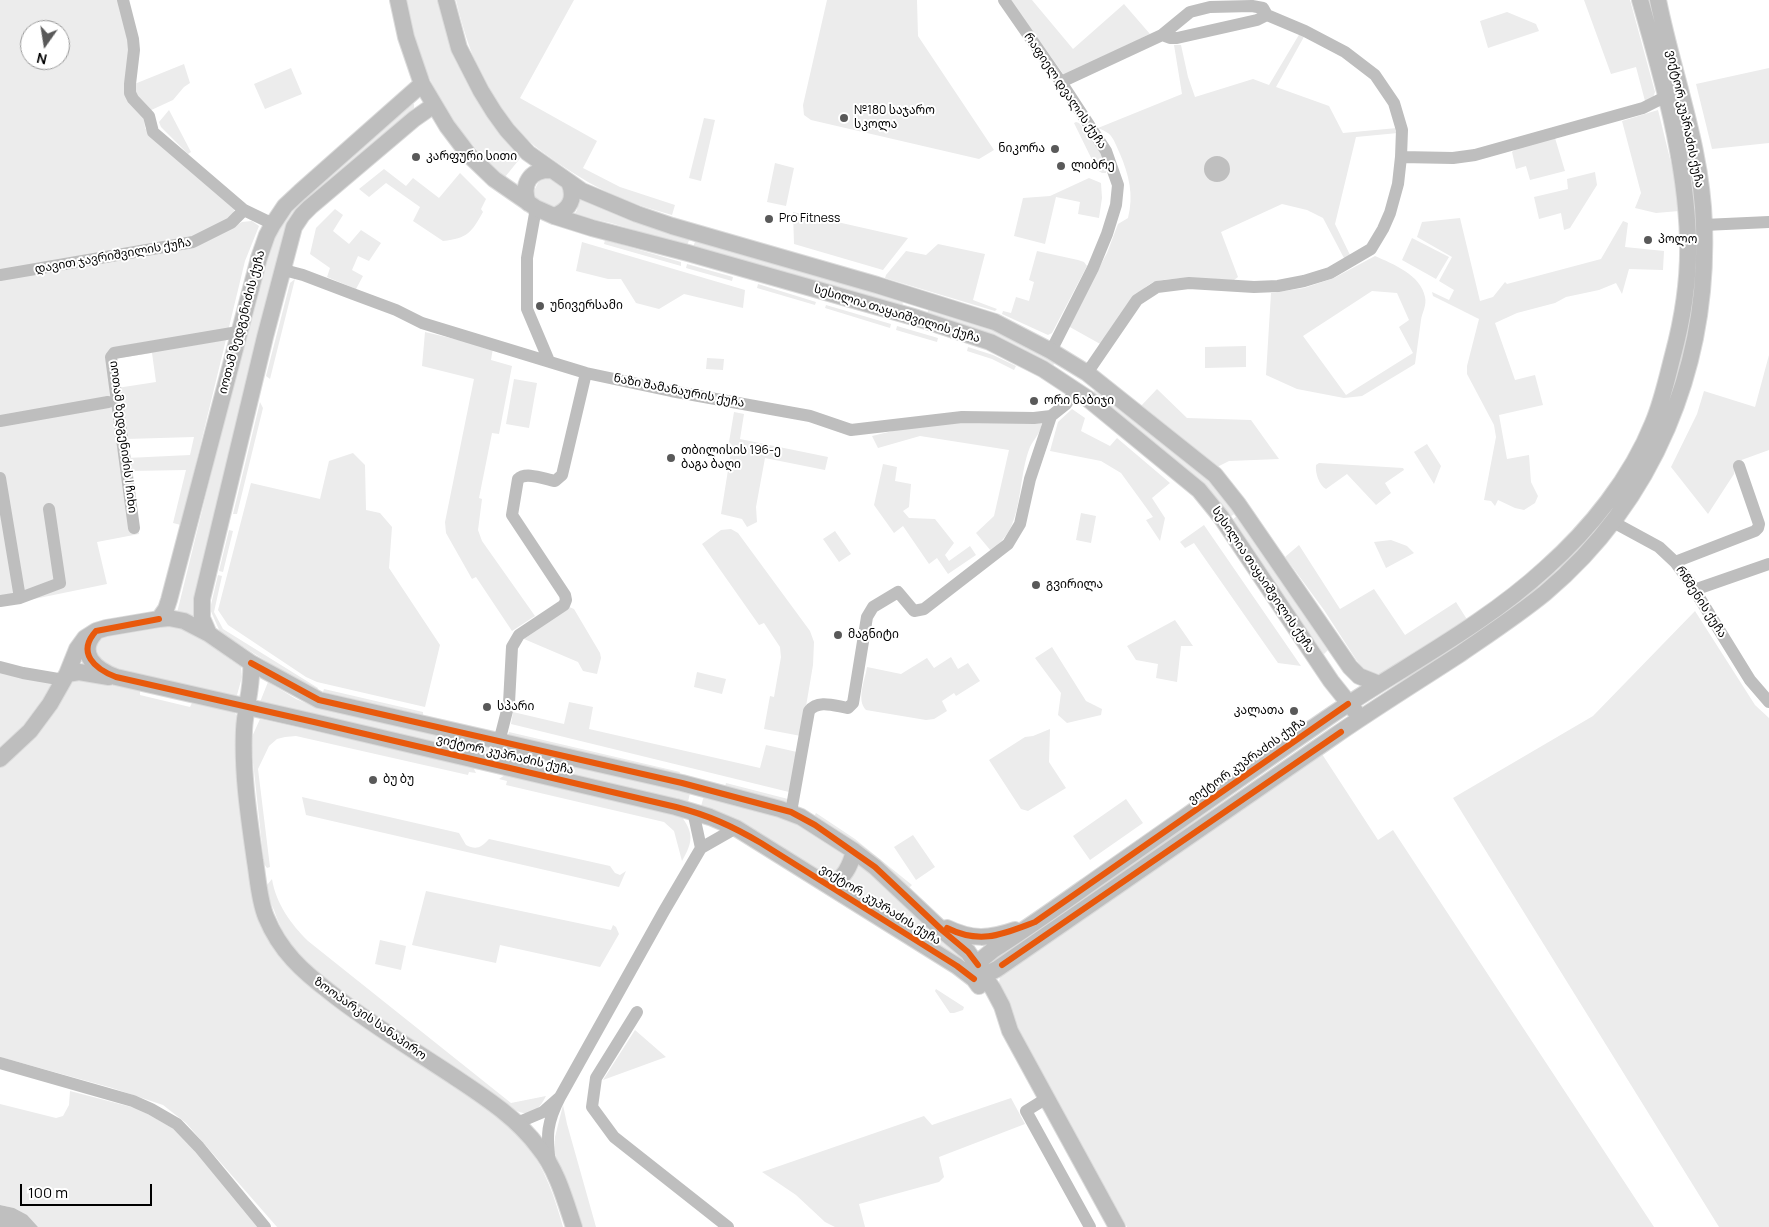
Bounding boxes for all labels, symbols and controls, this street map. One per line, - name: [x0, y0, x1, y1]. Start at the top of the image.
- north arrow: [20, 20, 70, 70]
- street label: რაფიელ დვალის ქუჩა: [1021, 30, 1109, 152]
- text: N: [35, 49, 49, 70]
- street label: ვიქტორ კუპრაძის ქუჩა: [1663, 49, 1707, 189]
- place label: №180 საჯარო სკოლა: [854, 104, 935, 132]
- marker: №180 საჯარო სკოლა: [838, 112, 850, 124]
- place label: ნიკორა: [998, 142, 1045, 156]
- marker: ნიკორა: [1049, 143, 1061, 155]
- place label: კარფური სითი: [426, 150, 517, 164]
- marker: კარფური სითი: [410, 151, 422, 163]
- place label: ლიბრე: [1071, 159, 1115, 173]
- marker: ლიბრე: [1055, 160, 1067, 172]
- place label: Pro Fitness: [779, 212, 840, 226]
- marker: Pro Fitness: [763, 213, 775, 225]
- place label: პოლო: [1658, 233, 1697, 247]
- marker: პოლო: [1642, 234, 1654, 246]
- street label: დავით ჯავრიშვილის ქუჩა: [34, 235, 192, 277]
- street label: იოთამ ზედგენიძის ქუჩა: [216, 249, 268, 395]
- street label: სესილია თაყაიშვილის ქუჩა: [812, 282, 982, 346]
- place label: უნივერსამი: [550, 299, 623, 313]
- marker: უნივერსამი: [534, 300, 546, 312]
- street label: იოთამ ზედგენიძის I ჩიხი: [106, 360, 140, 514]
- street label: ნაზი შამანაურის ქუჩა: [612, 371, 746, 411]
- place label: ორი ნაბიჯი: [1044, 394, 1114, 408]
- marker: ორი ნაბიჯი: [1028, 395, 1040, 407]
- place label: თბილისის 196-ე ბაგა ბაღი: [681, 444, 781, 472]
- marker: თბილისის 196-ე ბაგა ბაღი: [665, 452, 677, 464]
- street label: სესილია თაყაიშვილის ქუჩა: [1209, 504, 1317, 656]
- street label: რწმენის ქუჩა: [1672, 563, 1730, 641]
- place label: გვირილა: [1046, 578, 1103, 592]
- marker: გვირილა: [1030, 579, 1042, 591]
- place label: მაგნიტი: [848, 628, 899, 642]
- marker: მაგნიტი: [832, 629, 844, 641]
- place label: სპარი: [497, 700, 534, 714]
- marker: სპარი: [481, 701, 493, 713]
- place label: კალათა: [1234, 704, 1284, 718]
- marker: კალათა: [1288, 705, 1300, 717]
- street label: ვიქტორ კუპრაძის ქუჩა: [1185, 715, 1309, 807]
- street label: ვიქტორ კუპრაძის ქუჩა: [435, 732, 575, 778]
- place label: ბუ ბუ: [383, 773, 414, 787]
- marker: ბუ ბუ: [367, 774, 379, 786]
- street label: ვიქტორ კუპრაძის ქუჩა: [817, 862, 943, 948]
- street label: ზოოპარკის სანაპირო: [311, 975, 429, 1063]
- scale bar: [22, 1174, 155, 1206]
- text: 100 m: [28, 1182, 68, 1203]

